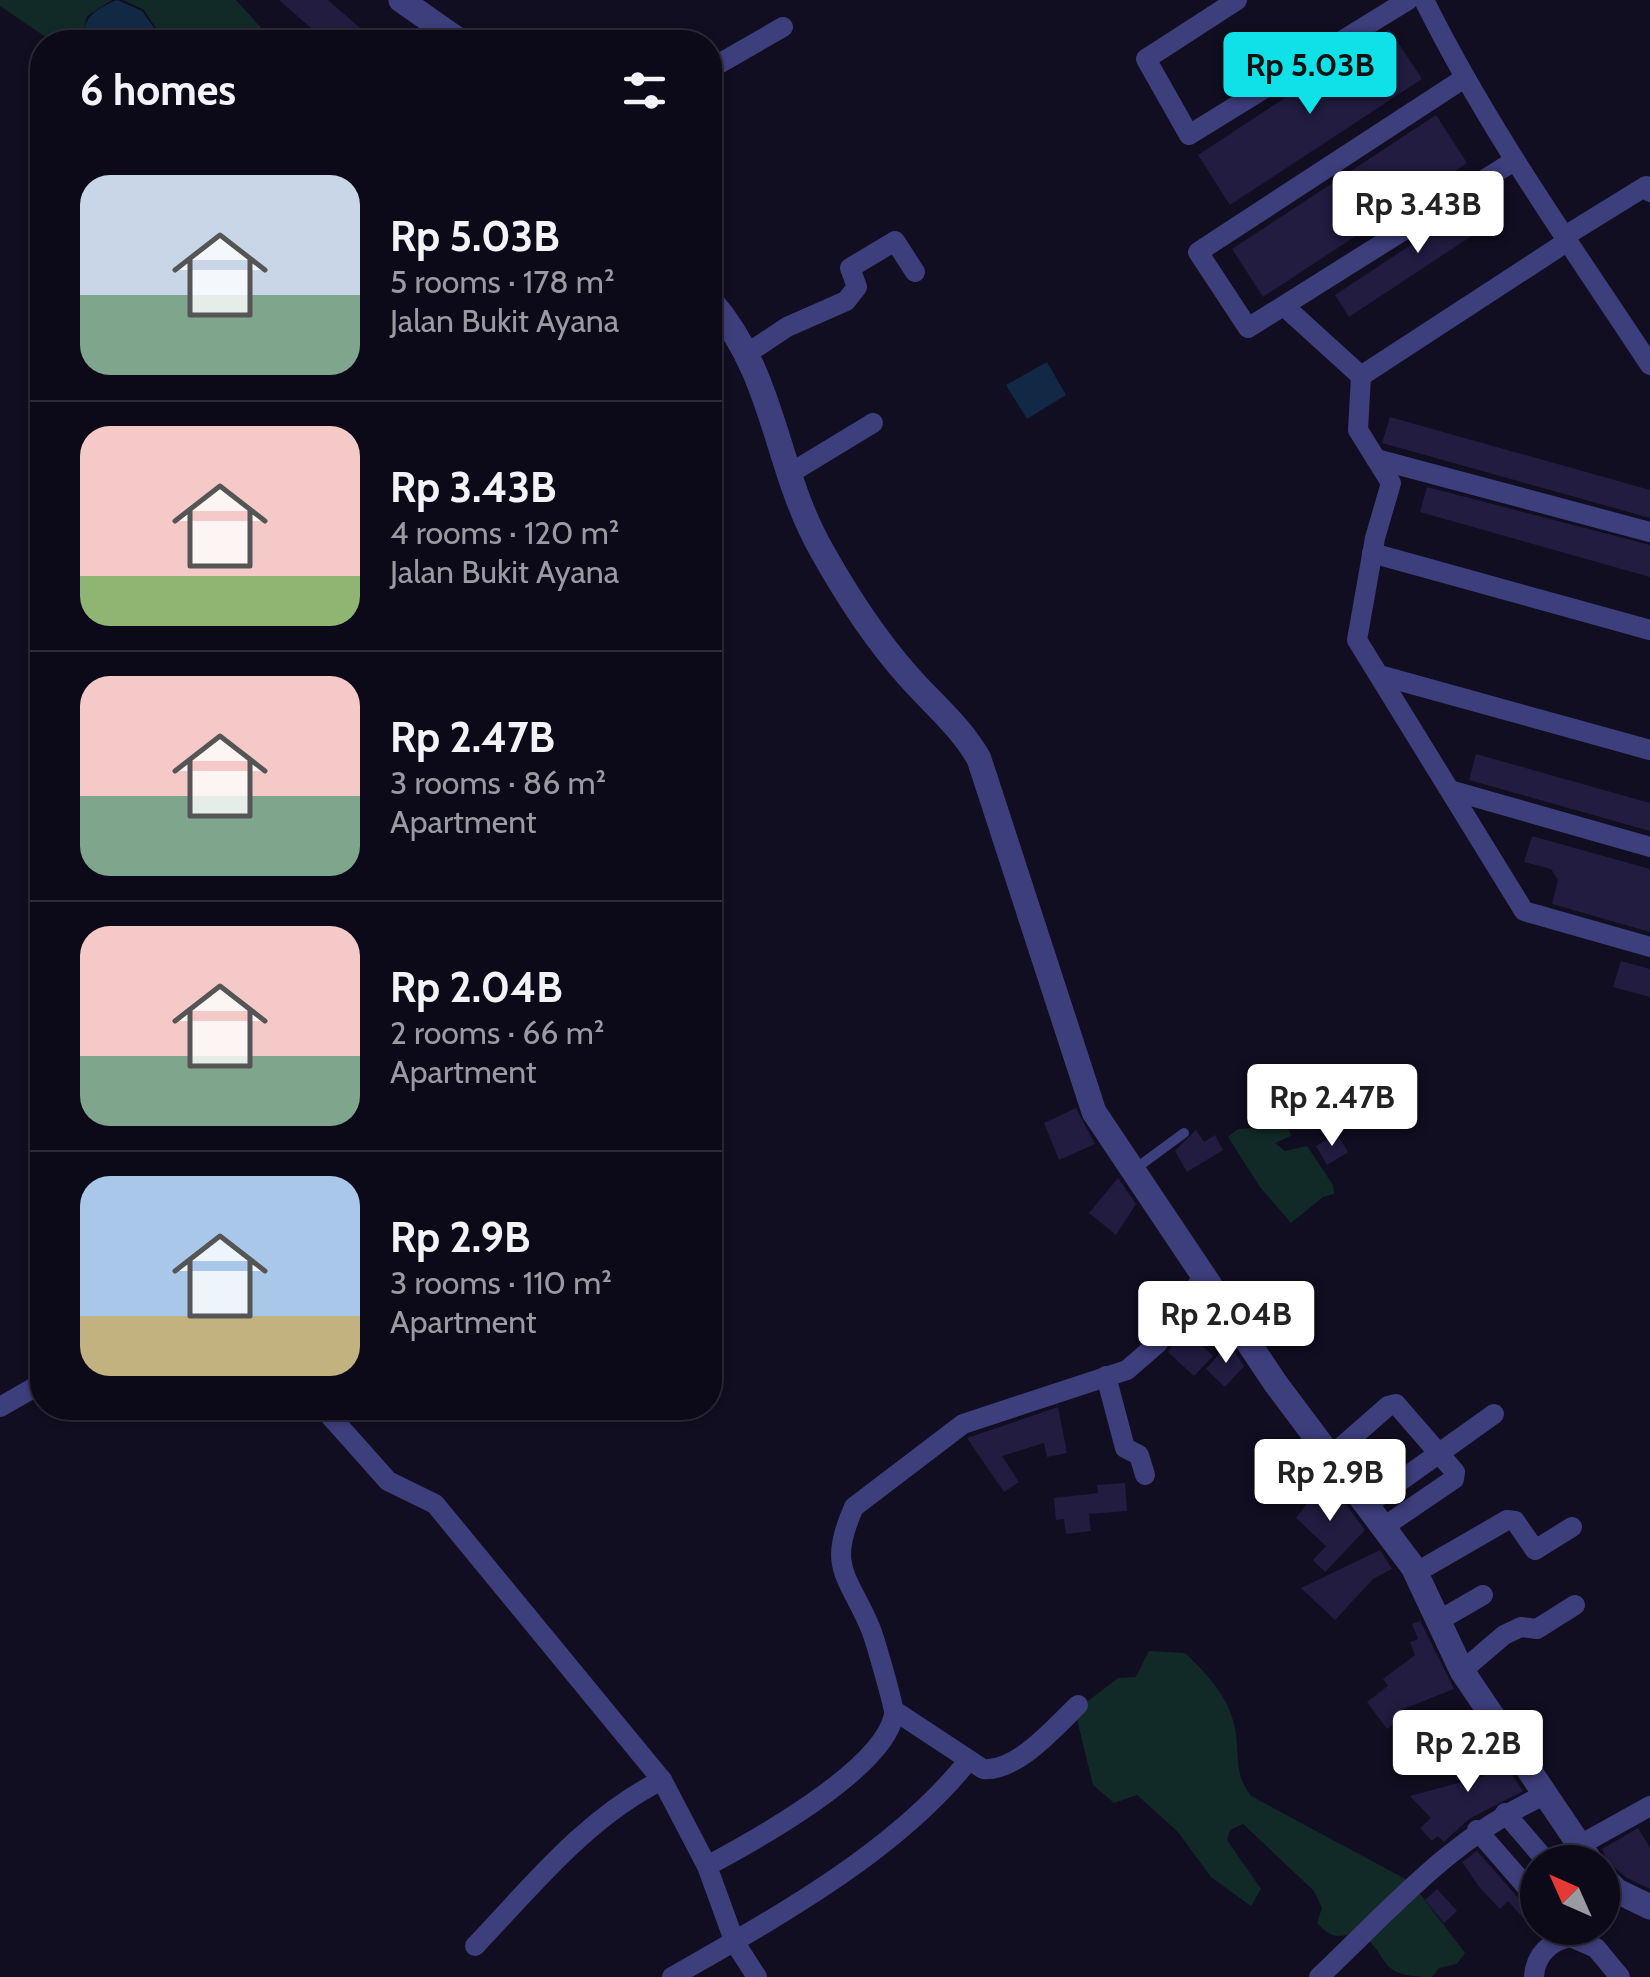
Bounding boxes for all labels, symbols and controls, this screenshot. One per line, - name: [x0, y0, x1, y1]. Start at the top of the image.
- pin: Rp 5.03B: [1207, 32, 1413, 117]
- text: Rp 5.03B: [1245, 45, 1375, 84]
- icon: filters: [617, 63, 672, 118]
- text: 6 homes: [80, 64, 236, 116]
- pin: Rp 3.43B: [1315, 171, 1521, 256]
- text: Rp 3.43B: [1355, 184, 1481, 223]
- text: Rp 5.03B: [390, 210, 560, 262]
- icon: home: [160, 215, 280, 335]
- text: 5 rooms · 178 m²: [390, 262, 615, 301]
- text: Jalan Bukit Ayana: [390, 301, 619, 340]
- text: Rp 3.43B: [390, 461, 556, 513]
- icon: home: [160, 466, 280, 586]
- text: 4 rooms · 120 m²: [390, 513, 619, 552]
- text: Jalan Bukit Ayana: [390, 552, 619, 591]
- text: Rp 2.47B: [390, 711, 555, 763]
- icon: home: [160, 716, 280, 836]
- text: 3 rooms · 86 m²: [390, 763, 606, 802]
- text: Apartment: [390, 802, 537, 841]
- text: Rp 2.04B: [390, 961, 563, 1013]
- icon: home: [160, 966, 280, 1086]
- text: 2 rooms · 66 m²: [390, 1013, 604, 1052]
- text: Apartment: [390, 1052, 537, 1091]
- pin: Rp 2.47B: [1229, 1064, 1435, 1149]
- text: Rp 2.47B: [1269, 1077, 1395, 1116]
- text: Rp 2.9B: [390, 1211, 530, 1263]
- icon: home: [160, 1216, 280, 1336]
- text: 3 rooms · 110 m²: [390, 1263, 612, 1302]
- pin: Rp 2.04B: [1123, 1281, 1329, 1366]
- text: Rp 2.04B: [1160, 1294, 1292, 1333]
- text: Apartment: [390, 1302, 537, 1341]
- pin: Rp 2.9B: [1238, 1439, 1422, 1524]
- text: Rp 2.9B: [1277, 1452, 1383, 1491]
- pin: Rp 2.2B: [1376, 1710, 1560, 1795]
- text: Rp 2.2B: [1415, 1723, 1521, 1762]
- north arrow: [1520, 1845, 1620, 1945]
- map controls: [1520, 1845, 1620, 1945]

